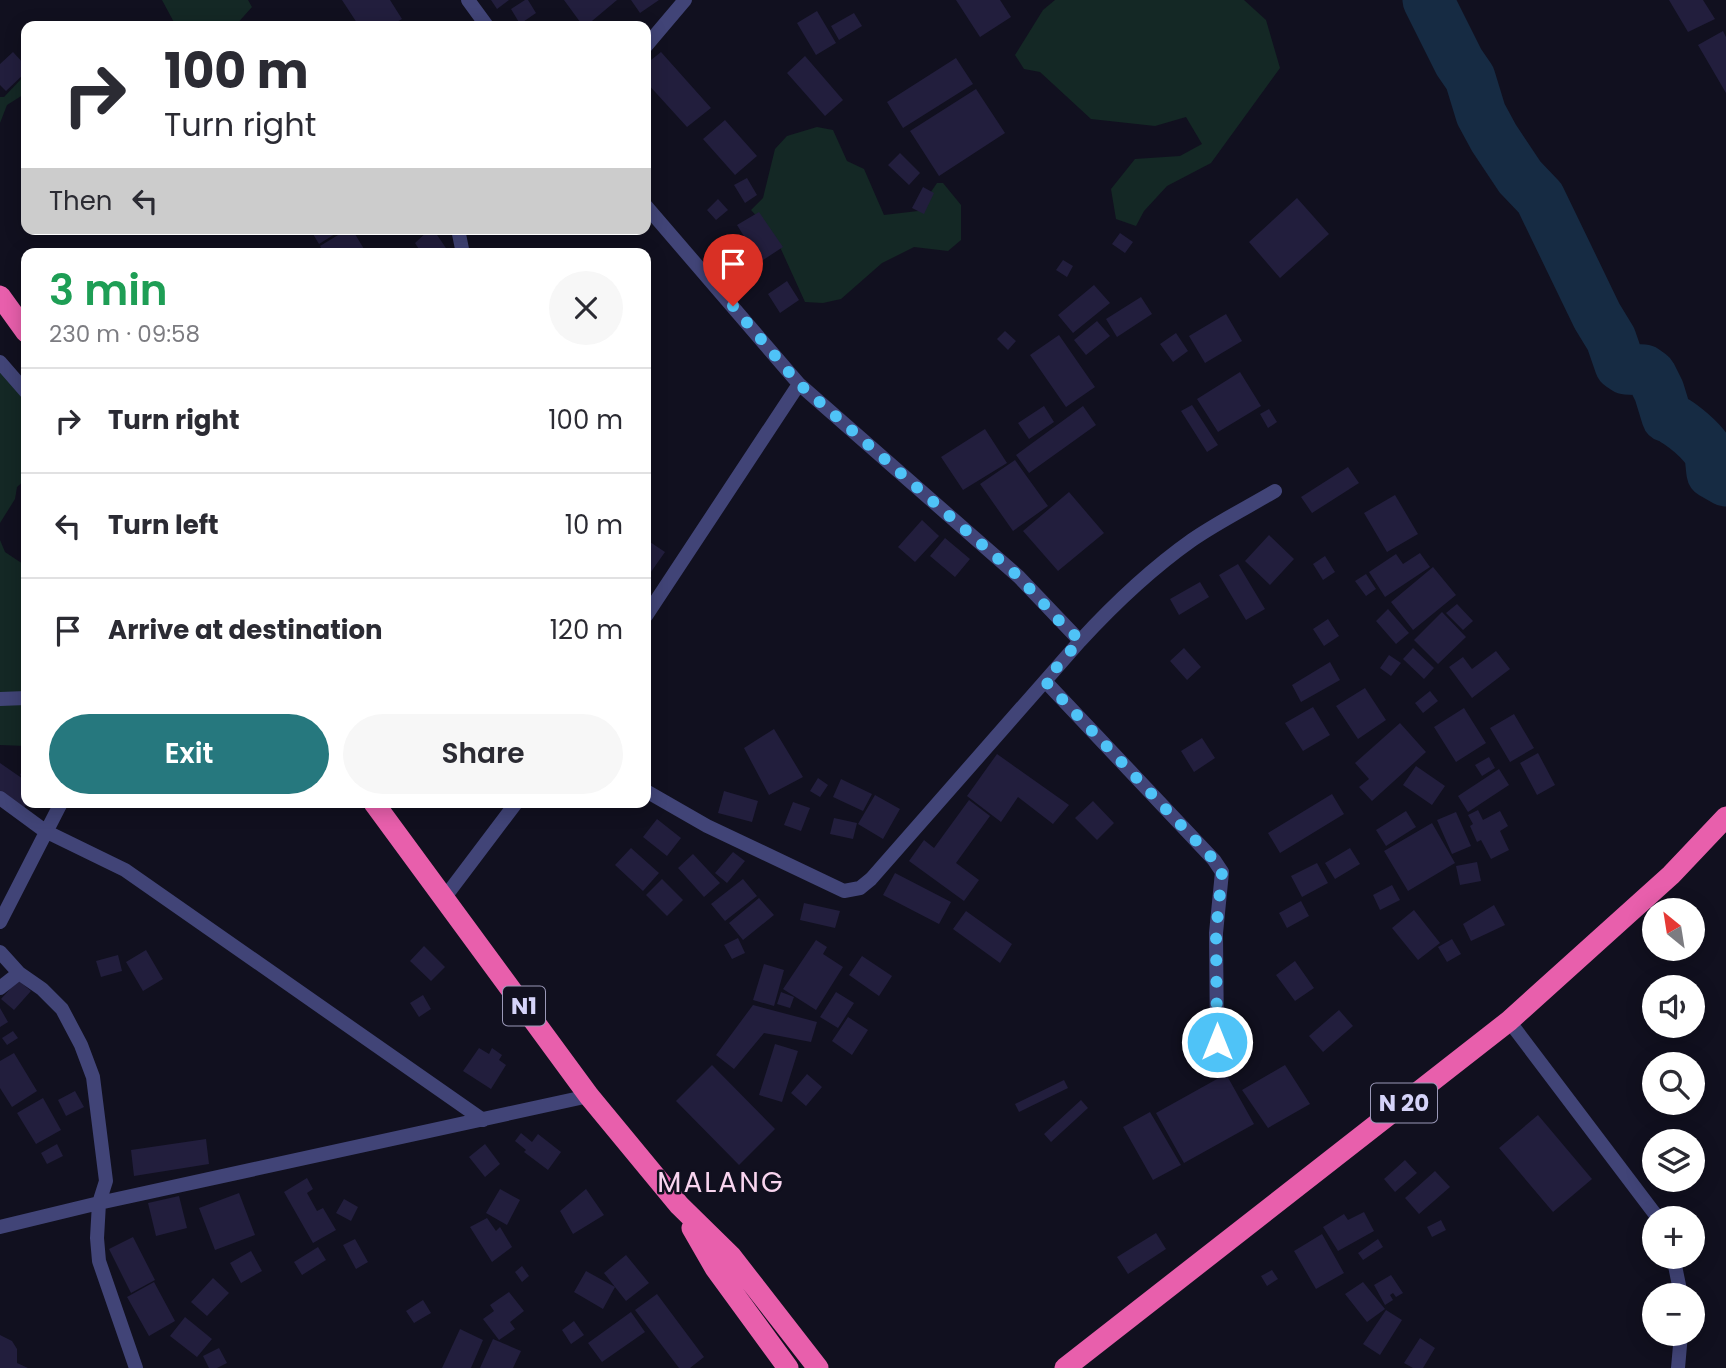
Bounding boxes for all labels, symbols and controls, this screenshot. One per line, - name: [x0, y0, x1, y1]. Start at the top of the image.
- text: 100 m: [164, 37, 309, 105]
- icon: right: [49, 49, 140, 140]
- text: Turn right: [164, 102, 316, 147]
- icon: left: [126, 182, 164, 220]
- text: Then: [49, 183, 112, 219]
- pin: [703, 234, 763, 306]
- icon: arrive: [714, 245, 752, 283]
- text: 3 min: [49, 261, 168, 320]
- button: close: [549, 271, 623, 345]
- text: 230 m · 09:58: [49, 318, 200, 350]
- icon: right: [49, 402, 87, 440]
- text: Turn right: [108, 402, 240, 438]
- text: 100 m: [548, 402, 623, 438]
- icon: left: [49, 507, 87, 545]
- text: Turn left: [108, 507, 219, 543]
- text: 10 m: [565, 507, 623, 543]
- icon: arrive: [49, 612, 87, 650]
- text: Arrive at destination: [108, 612, 383, 648]
- text: 120 m: [550, 612, 623, 648]
- button: Exit: [49, 714, 329, 794]
- button: Share: [343, 714, 623, 794]
- north arrow: [1642, 898, 1704, 961]
- map controls: [1642, 898, 1705, 1346]
- button: sound: [1642, 975, 1705, 1038]
- road number: N1: [503, 987, 545, 1026]
- position arrow: [1180, 1005, 1254, 1079]
- button: search: [1642, 1052, 1705, 1115]
- road number: N 20: [1371, 1084, 1437, 1122]
- button: layers: [1642, 1129, 1705, 1192]
- district label: MALANG: [657, 1163, 785, 1202]
- button: +: [1642, 1206, 1705, 1269]
- button: −: [1642, 1283, 1705, 1346]

